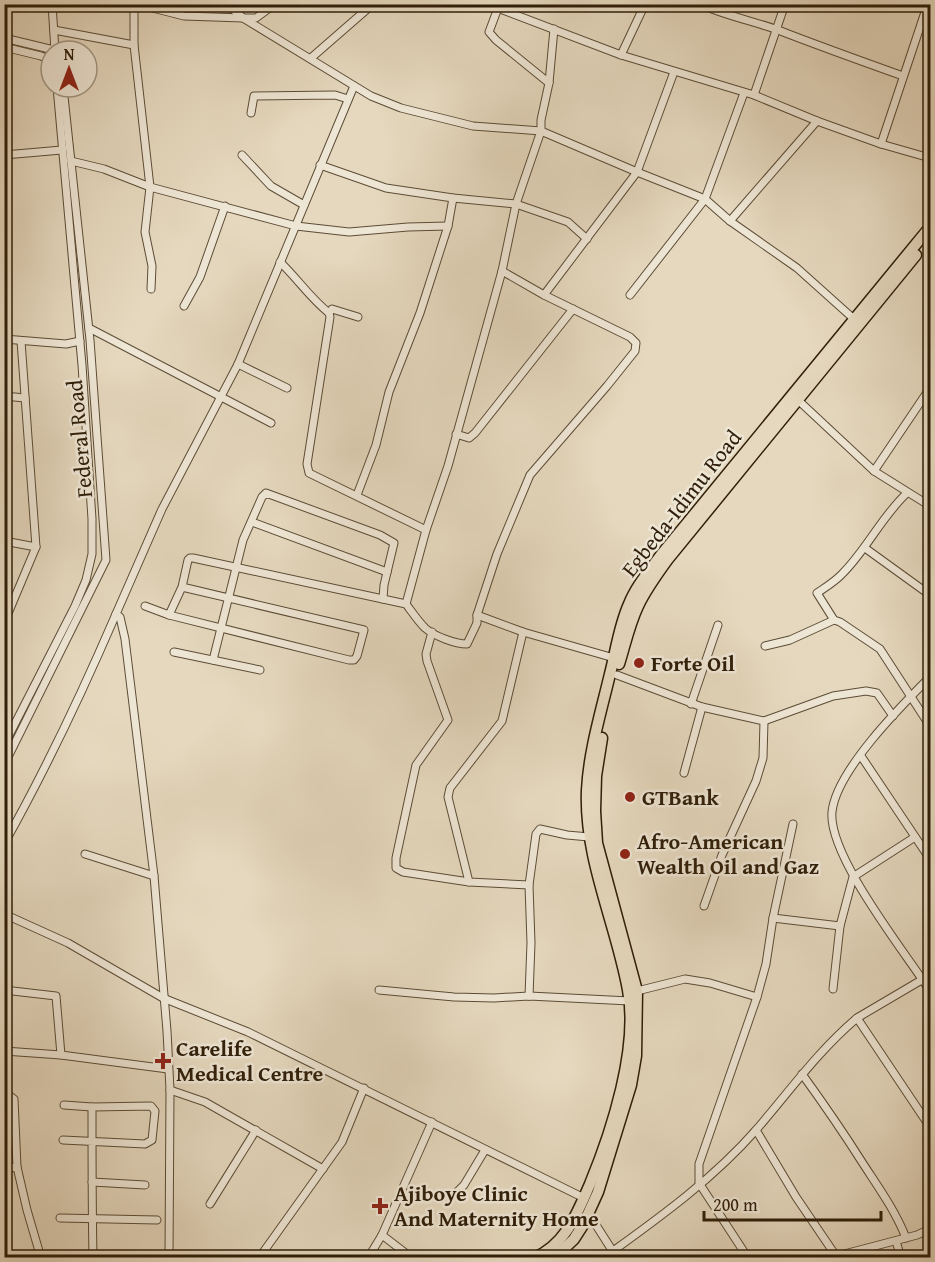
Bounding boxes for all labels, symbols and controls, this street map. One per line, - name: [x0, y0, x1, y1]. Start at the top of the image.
- north arrow: [39, 39, 99, 99]
- text: N: [64, 42, 75, 66]
- street label: Federal Road: [58, 378, 100, 499]
- street label: Egbeda-Idimu Road: [613, 422, 749, 583]
- place label: Forte Oil: [651, 647, 735, 679]
- marker: Forte Oil: [632, 656, 646, 670]
- place label: GTBank: [642, 781, 719, 813]
- marker: GTBank: [623, 790, 637, 804]
- place label: Afro-American Wealth Oil and Gaz: [637, 825, 819, 882]
- marker: Afro-American Wealth Oil and Gaz: [618, 847, 632, 861]
- place label: Carelife Medical Centre: [176, 1032, 324, 1089]
- marker: Carelife Medical Centre: [154, 1052, 172, 1070]
- place label: Ajiboye Clinic And Maternity Home: [394, 1177, 599, 1234]
- scale bar: [704, 1184, 881, 1222]
- text: 200 m: [713, 1191, 758, 1218]
- marker: Ajiboye Clinic And Maternity Home: [371, 1197, 389, 1215]

